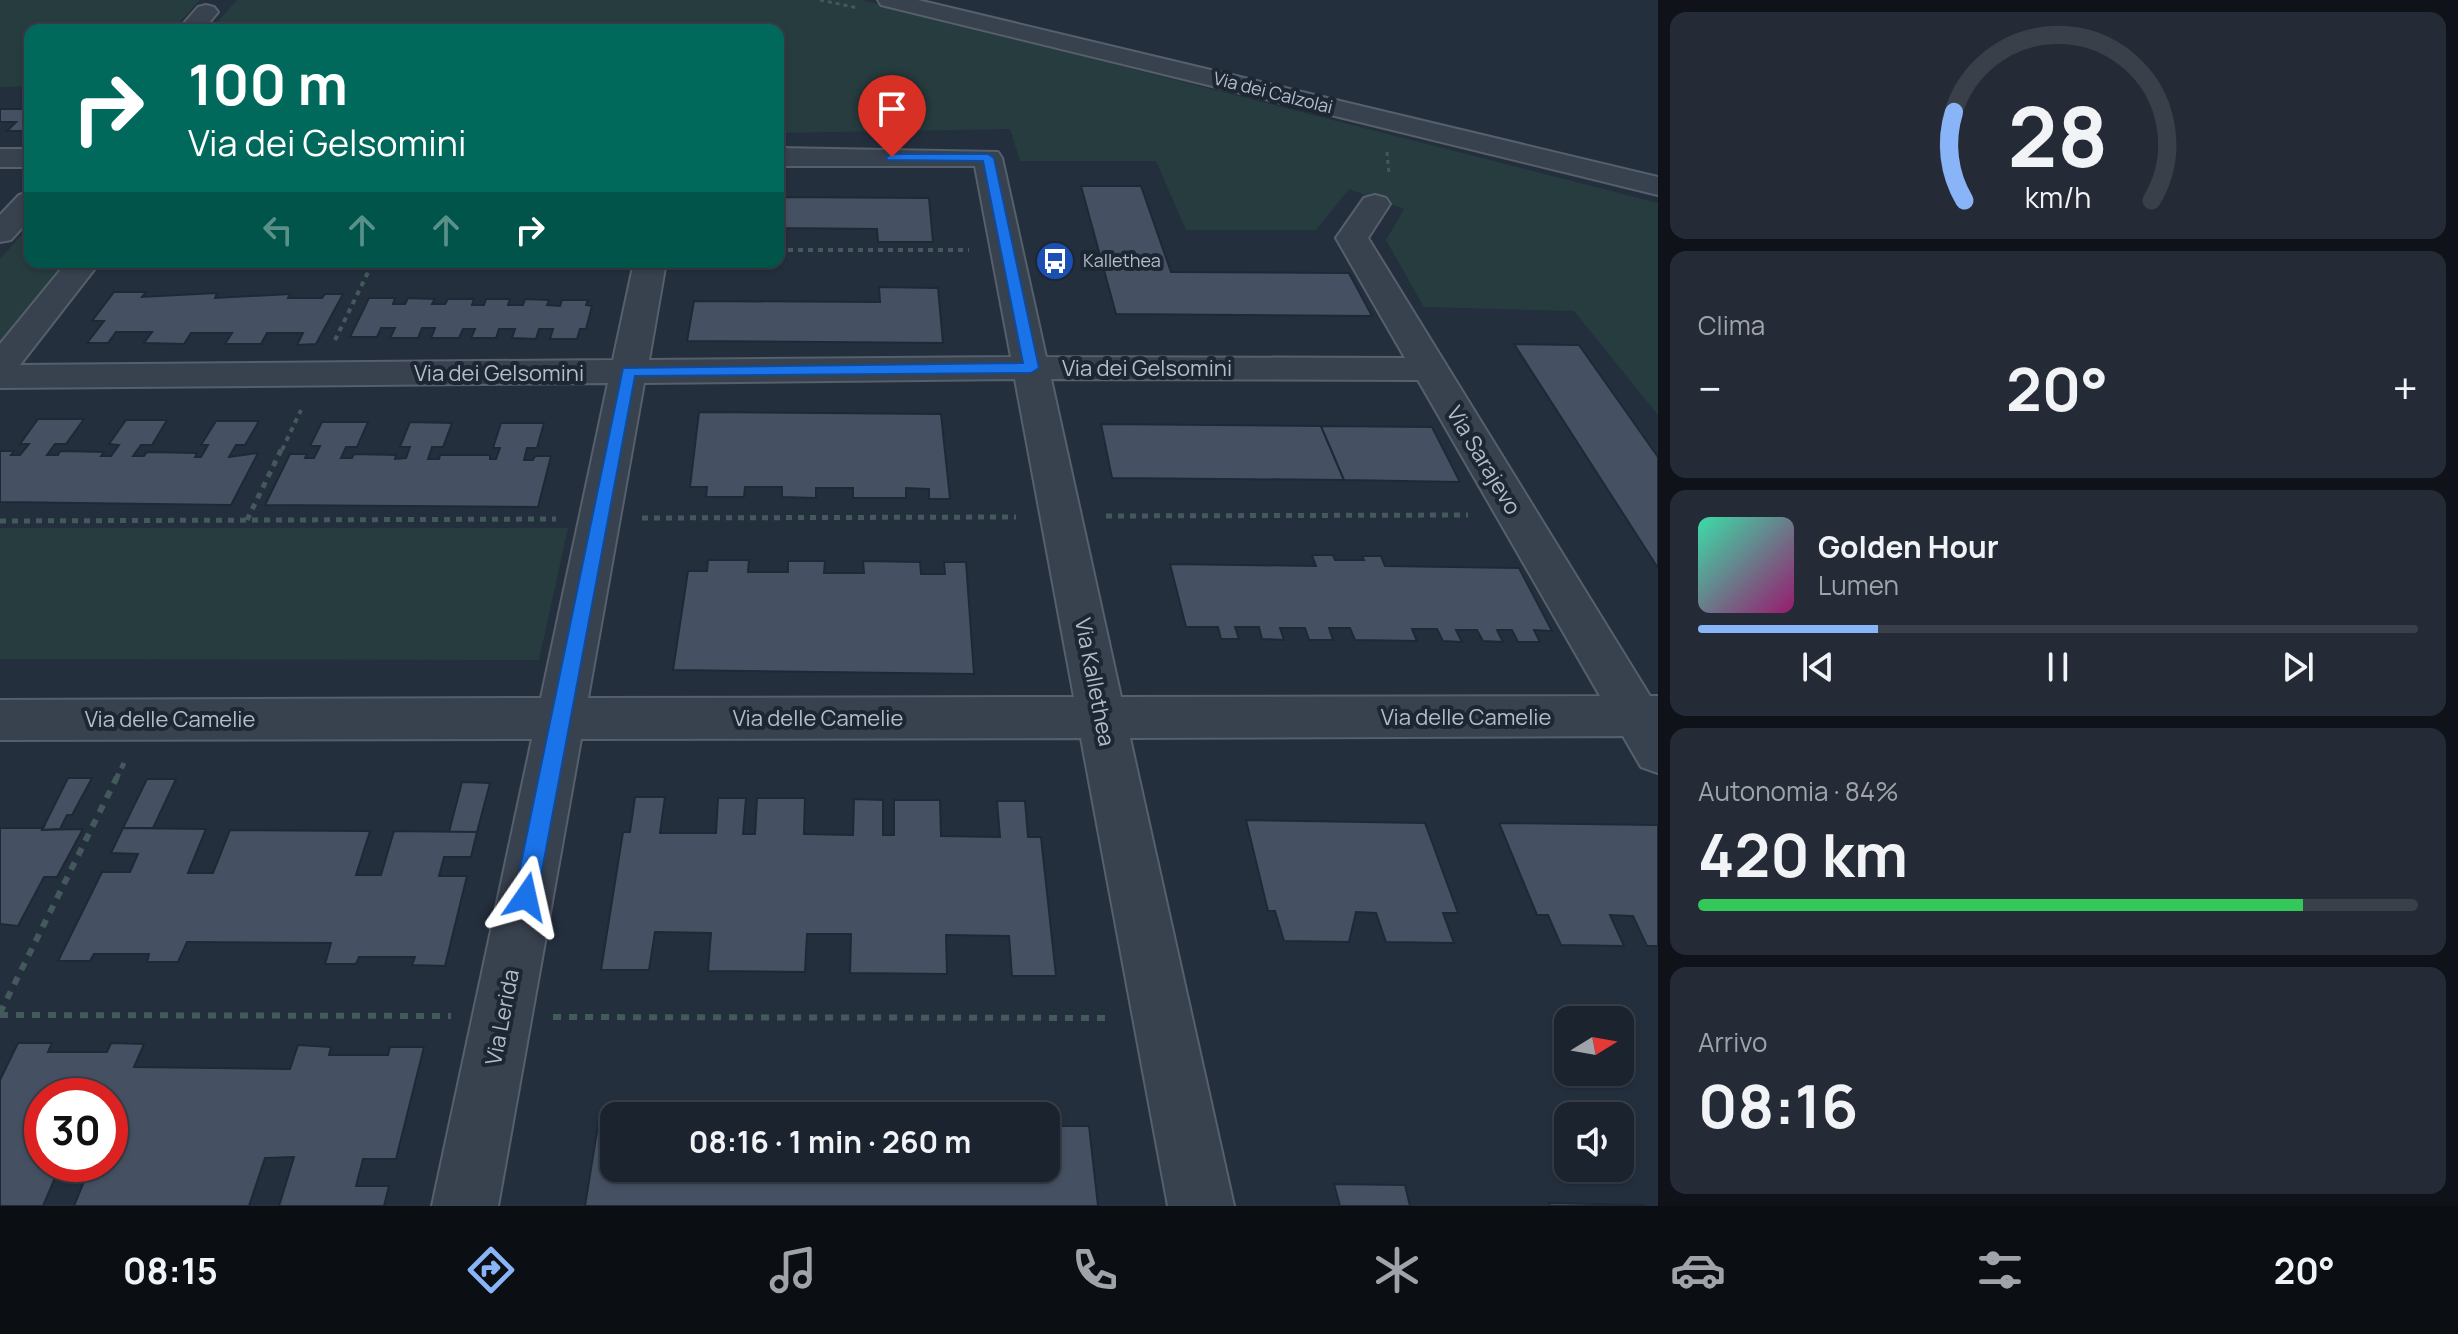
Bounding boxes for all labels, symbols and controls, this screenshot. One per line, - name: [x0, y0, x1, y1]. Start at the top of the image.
- text: 100 m: [188, 45, 348, 122]
- icon: right: [56, 56, 160, 160]
- street label: Via dei Calzolai: [1211, 66, 1335, 118]
- pin: [858, 75, 926, 157]
- text: 28: [2008, 78, 2108, 192]
- icon: arrive: [870, 87, 914, 131]
- text: Via dei Gelsomini: [188, 118, 466, 167]
- text: km/h: [2025, 179, 2091, 218]
- icon: left: [256, 208, 300, 252]
- icon: ahead: [340, 208, 384, 252]
- icon: ahead: [424, 208, 468, 252]
- icon: right: [508, 208, 552, 252]
- bus stop icon: Kallethea: [1034, 240, 1076, 282]
- place label: Kallethea: [1083, 248, 1161, 272]
- text: Clima: [1698, 307, 1765, 343]
- text: 20°: [2006, 347, 2108, 429]
- street label: Via dei Gelsomini: [1062, 353, 1232, 383]
- street label: Via dei Gelsomini: [414, 358, 584, 388]
- text: −: [1698, 358, 1722, 418]
- text: +: [2393, 358, 2418, 418]
- street label: Via Sarajevo: [1440, 400, 1528, 520]
- text: Golden Hour: [1818, 526, 1999, 567]
- text: Lumen: [1818, 567, 1899, 603]
- street label: Via Kallethea: [1068, 615, 1122, 749]
- icon: previous: [1796, 645, 1840, 689]
- icon: pause: [2036, 645, 2080, 689]
- icon: next: [2276, 645, 2320, 689]
- street label: Via delle Camelie: [1381, 702, 1551, 732]
- street label: Via delle Camelie: [733, 703, 903, 733]
- street label: Via delle Camelie: [85, 704, 255, 734]
- text: Autonomia · 84%: [1698, 773, 1899, 809]
- text: 420 km: [1698, 813, 1908, 895]
- position arrow: [484, 855, 568, 939]
- street label: Via Lerida: [478, 967, 526, 1067]
- north arrow: [1554, 1006, 1634, 1086]
- map controls: [1554, 1006, 1634, 1182]
- text: Arrivo: [1698, 1024, 1767, 1060]
- text: 08:16: [1698, 1064, 1858, 1146]
- speed limit sign: 30: [24, 1078, 128, 1182]
- button: sound: [1554, 1102, 1634, 1182]
- text: 08:16 · 1 min · 260 m: [689, 1121, 971, 1162]
- icon: directions: [463, 1242, 519, 1298]
- icon: music: [765, 1242, 821, 1298]
- icon: phone: [1067, 1242, 1123, 1298]
- icon: climate: [1369, 1242, 1425, 1298]
- icon: car: [1670, 1242, 1726, 1298]
- icon: filters: [1972, 1242, 2028, 1298]
- text: 08:15: [123, 1246, 218, 1295]
- text: 20°: [2274, 1246, 2335, 1295]

